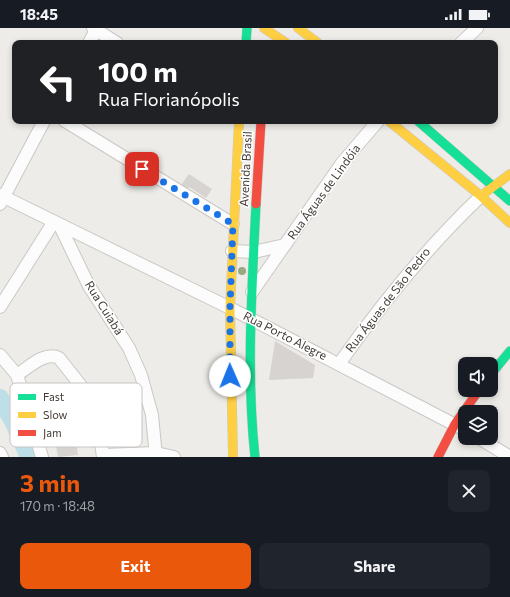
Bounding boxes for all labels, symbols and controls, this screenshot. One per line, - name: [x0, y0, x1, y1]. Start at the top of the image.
- text: 18:45: [20, 5, 58, 23]
- text: 100 m: [98, 54, 178, 88]
- icon: left: [32, 56, 84, 108]
- text: Rua Florianópolis: [98, 88, 240, 110]
- street label: Avenida Brasil: [236, 131, 254, 207]
- street label: Rua Águas de Lindóia: [284, 141, 362, 242]
- pin: [125, 152, 159, 186]
- icon: arrive: [131, 158, 153, 180]
- street label: Rua Águas de São Pedro: [342, 244, 432, 355]
- street label: Rua Cuiabá: [83, 278, 127, 337]
- street label: Rua Porto Alegre: [241, 308, 330, 362]
- position arrow: [209, 355, 251, 397]
- map controls: [458, 357, 498, 445]
- button: sound: [458, 357, 498, 397]
- legend: [10, 383, 142, 447]
- text: Fast: [43, 390, 65, 403]
- button: layers: [458, 405, 498, 445]
- text: Slow: [43, 408, 68, 421]
- text: Jam: [43, 426, 62, 440]
- text: 3 min: [20, 468, 80, 497]
- button: close: [448, 470, 490, 512]
- text: 170 m · 18:48: [20, 498, 95, 514]
- button: Exit: [20, 543, 251, 589]
- button: Share: [259, 543, 490, 589]

